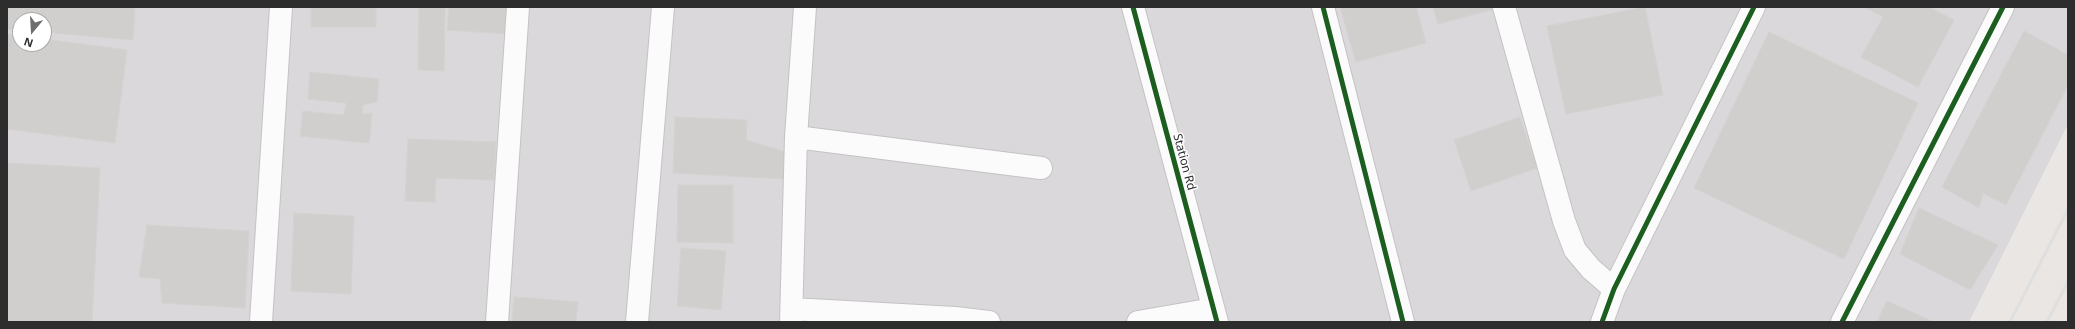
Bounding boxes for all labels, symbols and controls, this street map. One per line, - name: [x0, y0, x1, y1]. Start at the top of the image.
- north arrow: [12, 12, 52, 52]
- text: N: [22, 34, 35, 51]
- street label: Station Rd: [1170, 132, 1198, 192]

